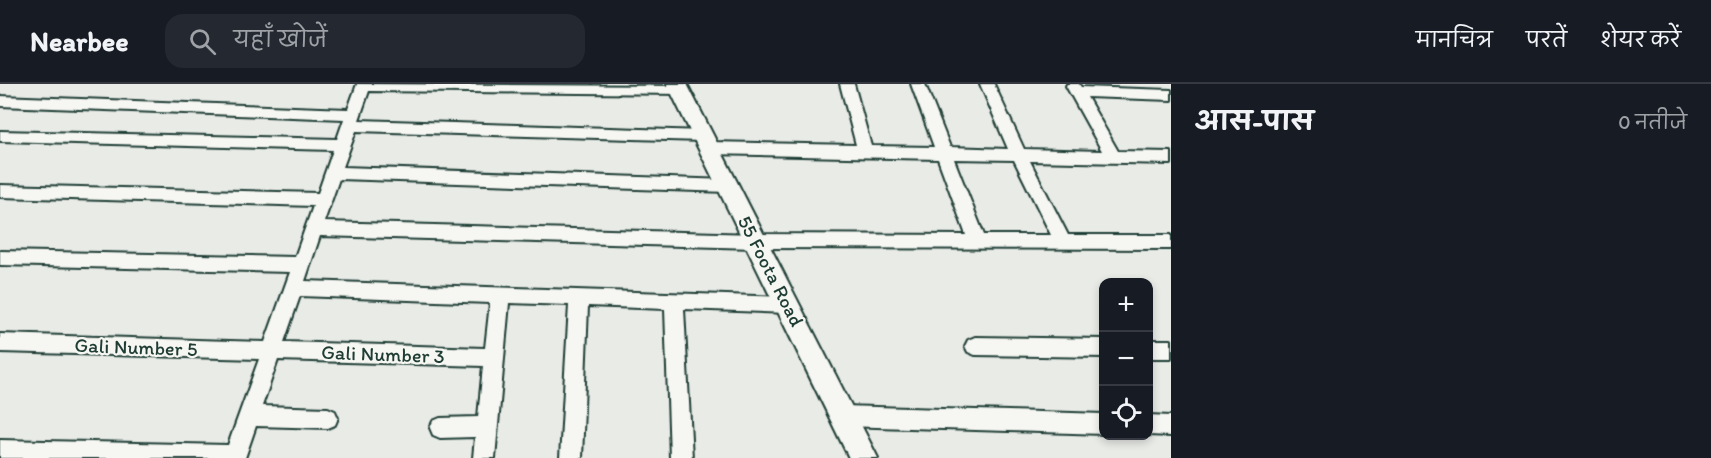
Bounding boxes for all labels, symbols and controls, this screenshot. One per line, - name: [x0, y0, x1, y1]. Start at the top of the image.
- search box: [165, 14, 585, 68]
- text: Nearbee: [30, 24, 129, 58]
- icon: search: [186, 25, 219, 58]
- text: यहाँ खोजें: [234, 26, 327, 53]
- text: मानचित्र: [1416, 27, 1493, 52]
- text: परतें: [1526, 27, 1567, 52]
- text: शेयर करें: [1600, 27, 1681, 52]
- text: आस-पास: [1195, 105, 1314, 137]
- text: 0 नतीजे: [1618, 110, 1687, 134]
- street label: 55 Foota Road: [733, 212, 809, 331]
- map controls: [1099, 278, 1153, 440]
- button: +: [1099, 278, 1153, 332]
- button: −: [1099, 332, 1153, 386]
- street label: Gali Number 5: [74, 333, 198, 361]
- street label: Gali Number 3: [321, 340, 445, 368]
- button: locate: [1099, 386, 1153, 440]

